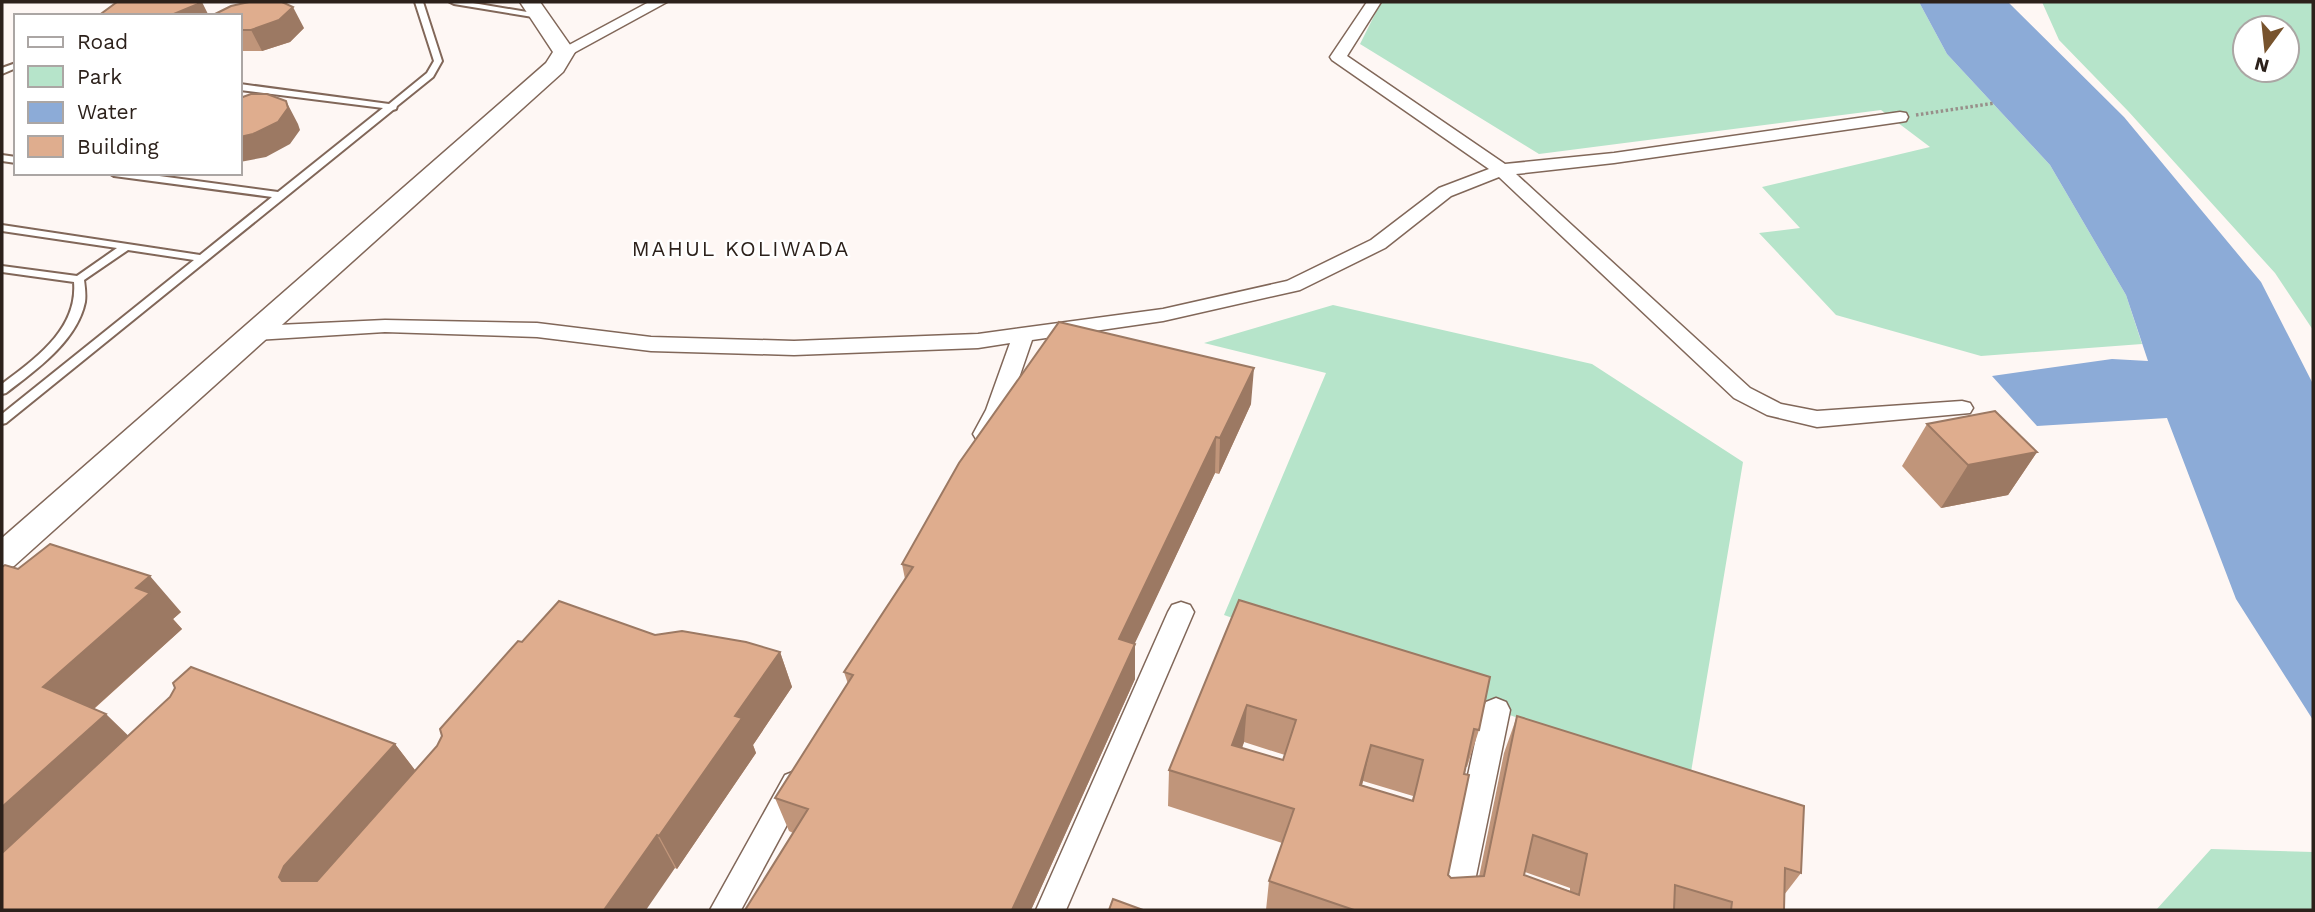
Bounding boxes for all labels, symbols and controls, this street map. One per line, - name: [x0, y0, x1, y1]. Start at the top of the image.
- legend: [14, 14, 242, 175]
- north arrow: [2231, 14, 2301, 84]
- text: Road: [77, 29, 128, 54]
- text: N: [2252, 52, 2272, 78]
- text: Park: [77, 64, 122, 89]
- text: Water: [77, 99, 138, 124]
- text: Building: [77, 134, 159, 159]
- district label: MAHUL KOLIWADA: [632, 236, 850, 261]

